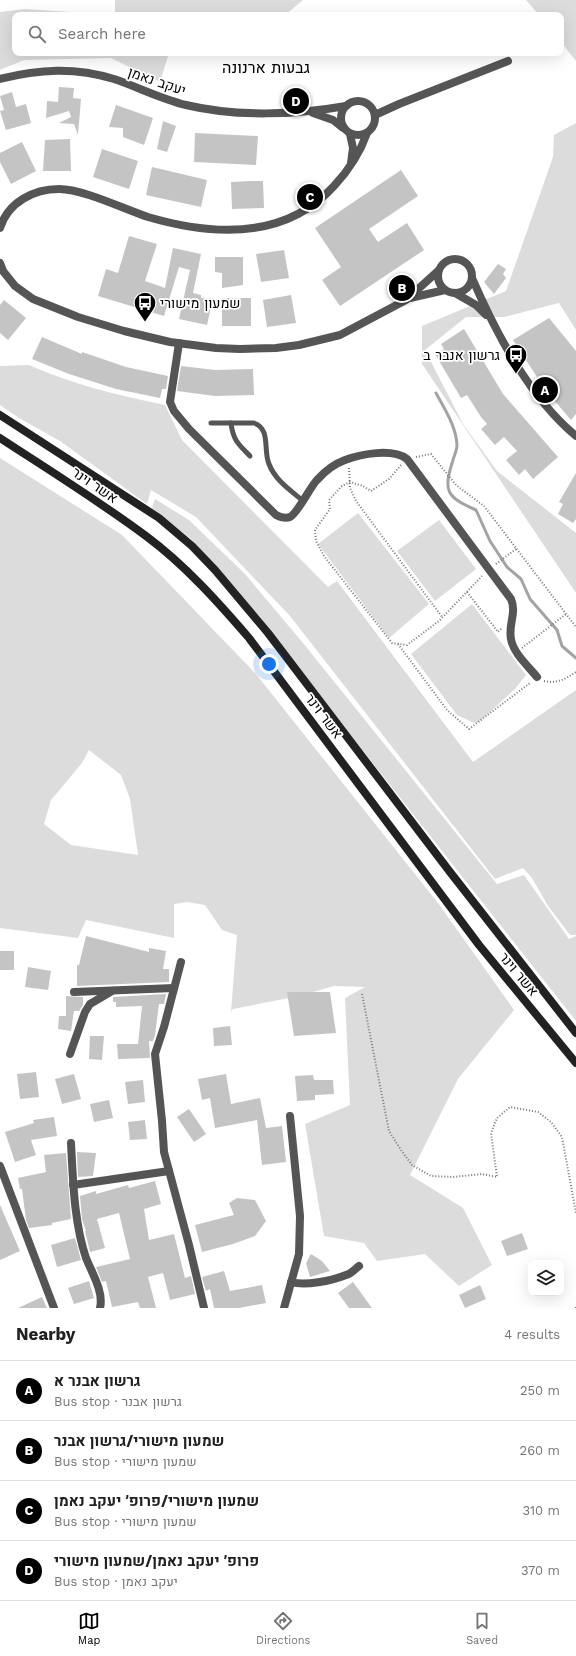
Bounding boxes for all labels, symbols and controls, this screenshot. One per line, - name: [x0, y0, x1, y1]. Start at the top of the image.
- search box: [12, 12, 564, 56]
- icon: search: [26, 23, 48, 45]
- text: Search here: [58, 25, 146, 43]
- district label: גבעות ארנונה: [222, 58, 310, 77]
- street label: יעקב נאמן: [126, 64, 188, 98]
- pin: D: [283, 86, 309, 116]
- pin: C: [297, 182, 323, 212]
- pin: B: [389, 273, 415, 303]
- bus stop icon: שמעון מישורי: [132, 290, 158, 323]
- place label: שמעון מישורי: [160, 295, 240, 311]
- bus stop icon: גרשון אנבר ב: [503, 342, 529, 375]
- place label: גרשון אנבר ב: [423, 347, 500, 363]
- pin: A: [532, 375, 558, 405]
- street label: אשר וינר: [69, 464, 121, 506]
- your location: [259, 654, 279, 674]
- street label: אשר וינר: [302, 690, 346, 742]
- street label: אשר וינר: [496, 949, 542, 999]
- map controls: [528, 1260, 564, 1296]
- button: layers: [528, 1260, 564, 1296]
- text: Nearby: [16, 1324, 75, 1344]
- text: 4 results: [504, 1327, 560, 1342]
- text: גרשון אבנר א: [54, 1372, 141, 1390]
- text: A: [25, 1383, 33, 1398]
- text: 250 m: [520, 1383, 560, 1398]
- text: Bus stop · גרשון אבנר: [54, 1394, 182, 1409]
- text: שמעון מישורי/גרשון אבנר: [54, 1432, 225, 1450]
- text: B: [25, 1443, 33, 1458]
- text: 260 m: [520, 1443, 560, 1458]
- text: Bus stop · שמעון מישורי: [54, 1454, 197, 1469]
- text: שמעון מישורי/פרופ׳ יעקב נאמן: [54, 1492, 259, 1510]
- text: C: [25, 1503, 33, 1518]
- text: 310 m: [522, 1503, 560, 1518]
- text: Bus stop · שמעון מישורי: [54, 1514, 197, 1529]
- text: פרופ׳ יעקב נאמן/שמעון מישורי: [54, 1552, 259, 1570]
- text: D: [24, 1563, 34, 1578]
- text: 370 m: [521, 1563, 560, 1578]
- text: Bus stop · יעקב נאמן: [54, 1574, 178, 1589]
- tab: Map: [78, 1610, 100, 1647]
- tab: Directions: [256, 1610, 310, 1647]
- tab: Saved: [466, 1610, 498, 1647]

